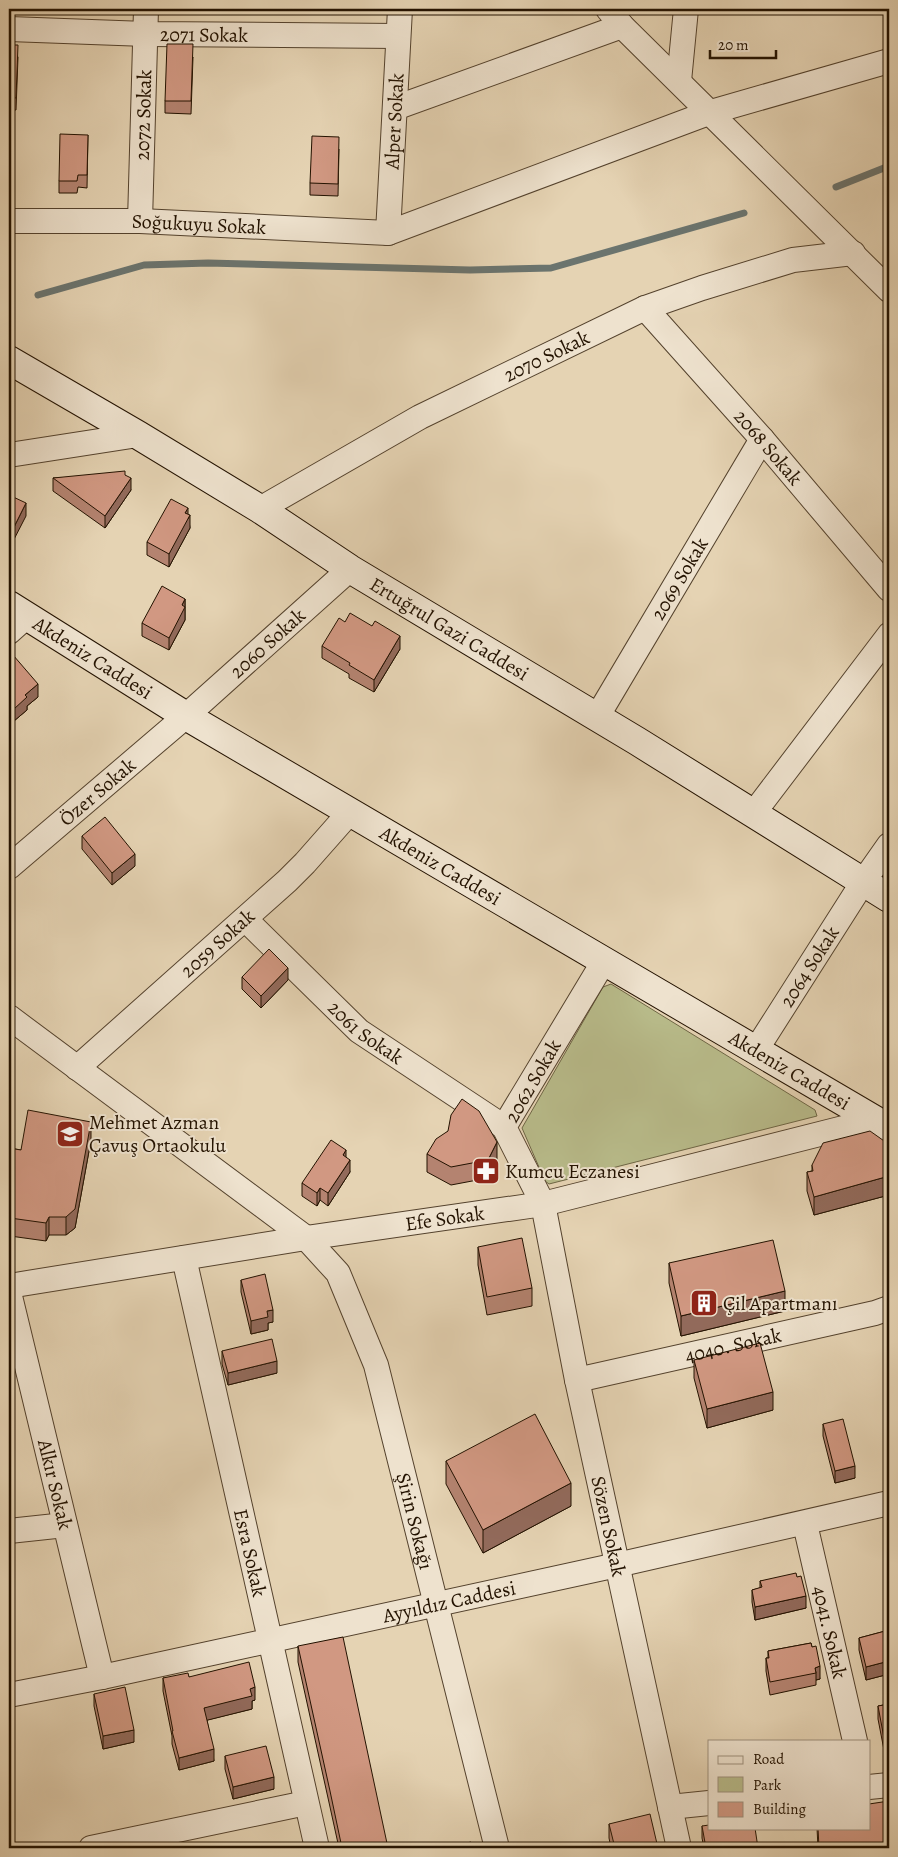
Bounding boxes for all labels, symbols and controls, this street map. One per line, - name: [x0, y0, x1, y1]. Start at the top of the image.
- street label: 2071 Sokak: [160, 21, 248, 48]
- scale bar: [710, 28, 777, 60]
- text: 20 m: [718, 35, 749, 55]
- street label: 2072 Sokak: [128, 69, 158, 161]
- street label: Alper Sokak: [378, 72, 410, 171]
- street label: Soğukuyu Sokak: [132, 208, 267, 241]
- street label: 2070 Sokak: [499, 324, 594, 388]
- street label: 2068 Sokak: [728, 403, 809, 491]
- street label: 2069 Sokak: [644, 532, 714, 625]
- street label: Ertuğrul Gazi Caddesi: [365, 570, 534, 687]
- street label: 2060 Sokak: [224, 602, 311, 684]
- street label: Akdeniz Caddesi: [27, 609, 158, 705]
- street label: Özer Sokak: [53, 751, 141, 832]
- street label: Akdeniz Caddesi: [374, 819, 506, 911]
- street label: 2059 Sokak: [174, 903, 260, 983]
- street label: 2064 Sokak: [773, 921, 845, 1012]
- street label: 2061 Sokak: [322, 994, 409, 1070]
- street label: Akdeniz Caddesi: [723, 1023, 856, 1116]
- street label: 2062 Sokak: [498, 1034, 568, 1128]
- place label: Mehmet Azman Çavuş Ortaokulu: [89, 1109, 226, 1159]
- school or university icon: Mehmet Azman Çavuş Ortaokulu: [55, 1119, 85, 1149]
- pharmacy icon: Kumcu Eczanesi: [471, 1156, 501, 1186]
- place label: Kumcu Eczanesi: [505, 1158, 640, 1185]
- street label: Efe Sokak: [403, 1199, 486, 1237]
- building icon: Çil Apartmanı: [689, 1288, 719, 1318]
- place label: Çil Apartmanı: [723, 1290, 838, 1317]
- street label: 4040. Sokak: [682, 1321, 784, 1369]
- street label: Alkır Sokak: [31, 1435, 79, 1533]
- street label: Şirin Sokağı: [390, 1470, 440, 1572]
- street label: Sözen Sokak: [585, 1473, 633, 1579]
- street label: Esra Sokak: [227, 1506, 273, 1599]
- street label: Ayyıldız Caddesi: [379, 1574, 518, 1629]
- street label: 4041. Sokak: [806, 1583, 854, 1681]
- legend: [708, 1740, 870, 1830]
- text: Road: [753, 1749, 785, 1769]
- text: Park: [753, 1775, 782, 1795]
- text: Building: [753, 1799, 806, 1819]

